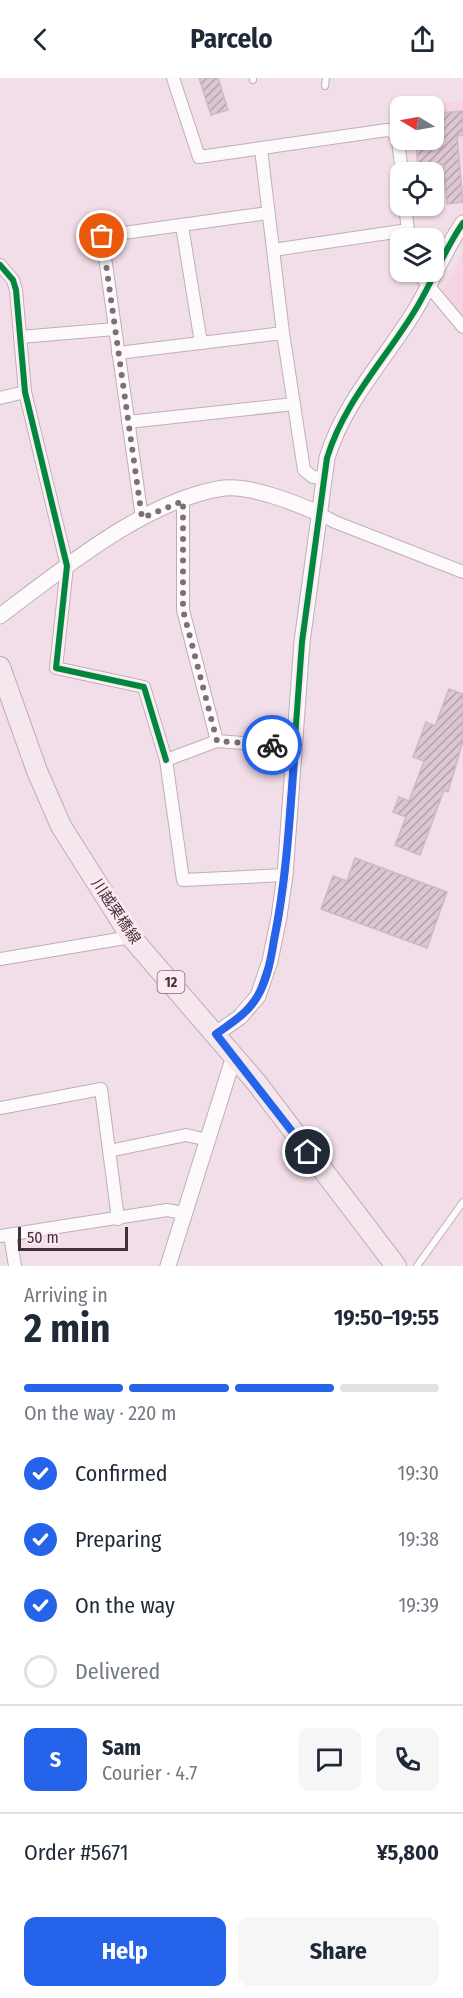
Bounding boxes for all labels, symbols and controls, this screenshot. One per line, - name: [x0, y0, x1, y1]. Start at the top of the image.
- icon: back: [24, 23, 57, 56]
- text: Parcelo: [190, 23, 273, 55]
- icon: share: [406, 23, 439, 56]
- north arrow: [390, 96, 444, 150]
- map controls: [390, 96, 444, 282]
- button: locate: [390, 162, 444, 216]
- pin: [76, 210, 127, 261]
- icon: bag: [85, 219, 118, 252]
- button: layers: [390, 228, 444, 282]
- courier: [242, 715, 302, 775]
- icon: bike: [256, 729, 289, 762]
- street label: 川越栗橋線: [88, 875, 144, 947]
- road number: 12: [158, 971, 184, 993]
- pin: [282, 1126, 333, 1177]
- icon: home: [291, 1135, 324, 1168]
- scale bar: [18, 1224, 128, 1252]
- text: 50 m: [27, 1228, 59, 1247]
- text: Arriving in: [24, 1283, 108, 1307]
- text: 19:50–19:55: [334, 1304, 439, 1331]
- text: 2 min: [24, 1306, 110, 1352]
- text: On the way · 220 m: [24, 1401, 177, 1425]
- icon: check: [24, 1457, 57, 1490]
- text: Confirmed: [75, 1460, 168, 1487]
- text: 19:30: [398, 1461, 439, 1485]
- icon: check: [24, 1523, 57, 1556]
- text: Preparing: [75, 1526, 161, 1553]
- text: 19:38: [398, 1527, 439, 1551]
- icon: check: [24, 1589, 57, 1622]
- text: On the way: [75, 1592, 175, 1619]
- text: 19:39: [399, 1593, 439, 1617]
- text: Delivered: [75, 1658, 160, 1685]
- button: chat: [298, 1728, 361, 1791]
- button: phone: [376, 1728, 439, 1791]
- text: Sam: [102, 1734, 141, 1761]
- text: S: [50, 1746, 61, 1773]
- text: Courier · 4.7: [102, 1761, 197, 1785]
- text: Order #5671: [24, 1839, 129, 1866]
- text: ¥5,800: [376, 1839, 439, 1866]
- button: Help: [24, 1917, 226, 1986]
- button: Share: [238, 1917, 439, 1986]

